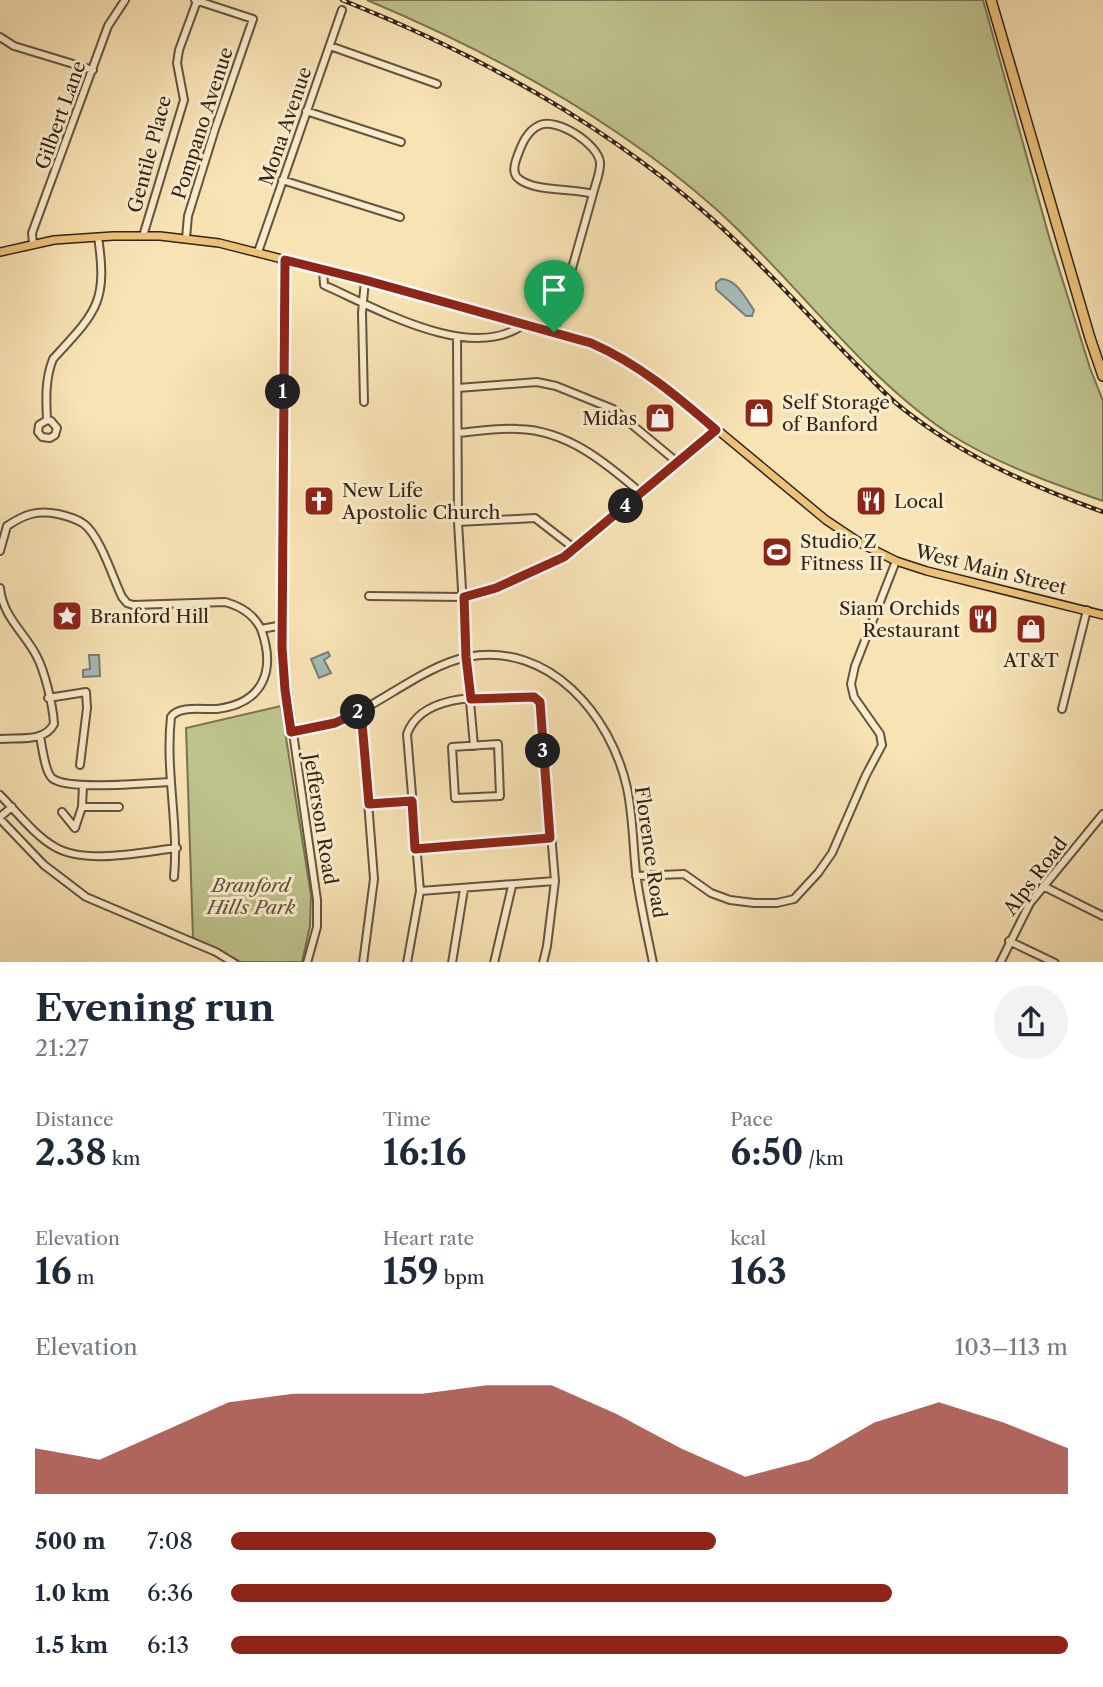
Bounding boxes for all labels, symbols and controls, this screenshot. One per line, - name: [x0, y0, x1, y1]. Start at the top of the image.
- street label: Pompano Avenue: [167, 44, 238, 202]
- street label: Gilbert Lane: [30, 58, 91, 172]
- street label: Mona Avenue: [254, 64, 317, 188]
- street label: Gentile Place: [123, 93, 176, 215]
- pin: [524, 260, 584, 332]
- icon: arrive: [535, 271, 573, 309]
- pin: 1: [266, 374, 300, 410]
- text: 1: [278, 380, 287, 403]
- place label: Self Storage of Banford: [782, 391, 890, 436]
- shop icon: Self Storage of Banford: [742, 396, 776, 430]
- shop icon: Midas: [643, 401, 677, 435]
- place label: Midas: [582, 407, 637, 430]
- place label: New Life Apostolic Church: [341, 479, 500, 524]
- church icon: New Life Apostolic Church: [302, 484, 336, 518]
- restaurant icon: Local: [854, 484, 888, 518]
- pin: 4: [608, 489, 644, 524]
- place label: Local: [894, 490, 944, 513]
- text: 4: [620, 494, 631, 517]
- place label: Studio Z Fitness II: [800, 530, 883, 575]
- sports icon: Studio Z Fitness II: [760, 535, 794, 569]
- street label: West Main Street: [912, 539, 1069, 600]
- place label: Siam Orchids Restaurant: [839, 597, 960, 642]
- place icon: Branford Hill: [50, 599, 84, 633]
- restaurant icon: Siam Orchids Restaurant: [966, 602, 1000, 636]
- place label: Branford Hill: [90, 605, 209, 628]
- shop icon: AT&T: [1014, 612, 1048, 646]
- place label: AT&T: [1002, 649, 1060, 672]
- pin: 2: [340, 694, 376, 730]
- text: 2: [352, 700, 363, 723]
- pin: 3: [526, 734, 560, 768]
- text: 3: [537, 739, 548, 762]
- street label: Jefferson Road: [298, 749, 342, 887]
- street label: Florence Road: [630, 785, 671, 920]
- street label: Alps Road: [998, 832, 1072, 921]
- park label: Branford Hills Park: [205, 874, 295, 919]
- text: Evening run: [35, 984, 275, 1031]
- button: share: [994, 985, 1068, 1059]
- text: 21:27: [35, 1034, 89, 1062]
- text: Distance: [35, 1108, 114, 1131]
- text: Time: [383, 1108, 431, 1131]
- text: Pace: [730, 1108, 773, 1131]
- text: 2.38: [35, 1131, 107, 1174]
- text: 16:16: [383, 1131, 466, 1174]
- text: 6:50: [730, 1131, 803, 1174]
- text: km: [107, 1147, 140, 1170]
- text: /km: [803, 1147, 844, 1170]
- text: Elevation: [35, 1227, 120, 1250]
- text: Heart rate: [383, 1227, 474, 1250]
- text: kcal: [730, 1227, 766, 1250]
- text: 16: [35, 1250, 72, 1293]
- text: 159: [383, 1250, 439, 1293]
- text: 163: [730, 1250, 787, 1293]
- text: m: [72, 1266, 94, 1289]
- text: bpm: [439, 1266, 485, 1289]
- text: Elevation: [35, 1333, 138, 1361]
- text: 103–113 m: [955, 1333, 1068, 1361]
- text: 500 m: [35, 1527, 106, 1555]
- text: 7:08: [147, 1527, 193, 1555]
- text: 1.0 km: [35, 1579, 110, 1607]
- text: 6:36: [147, 1579, 193, 1607]
- text: 1.5 km: [35, 1631, 108, 1659]
- text: 6:13: [147, 1631, 189, 1659]

